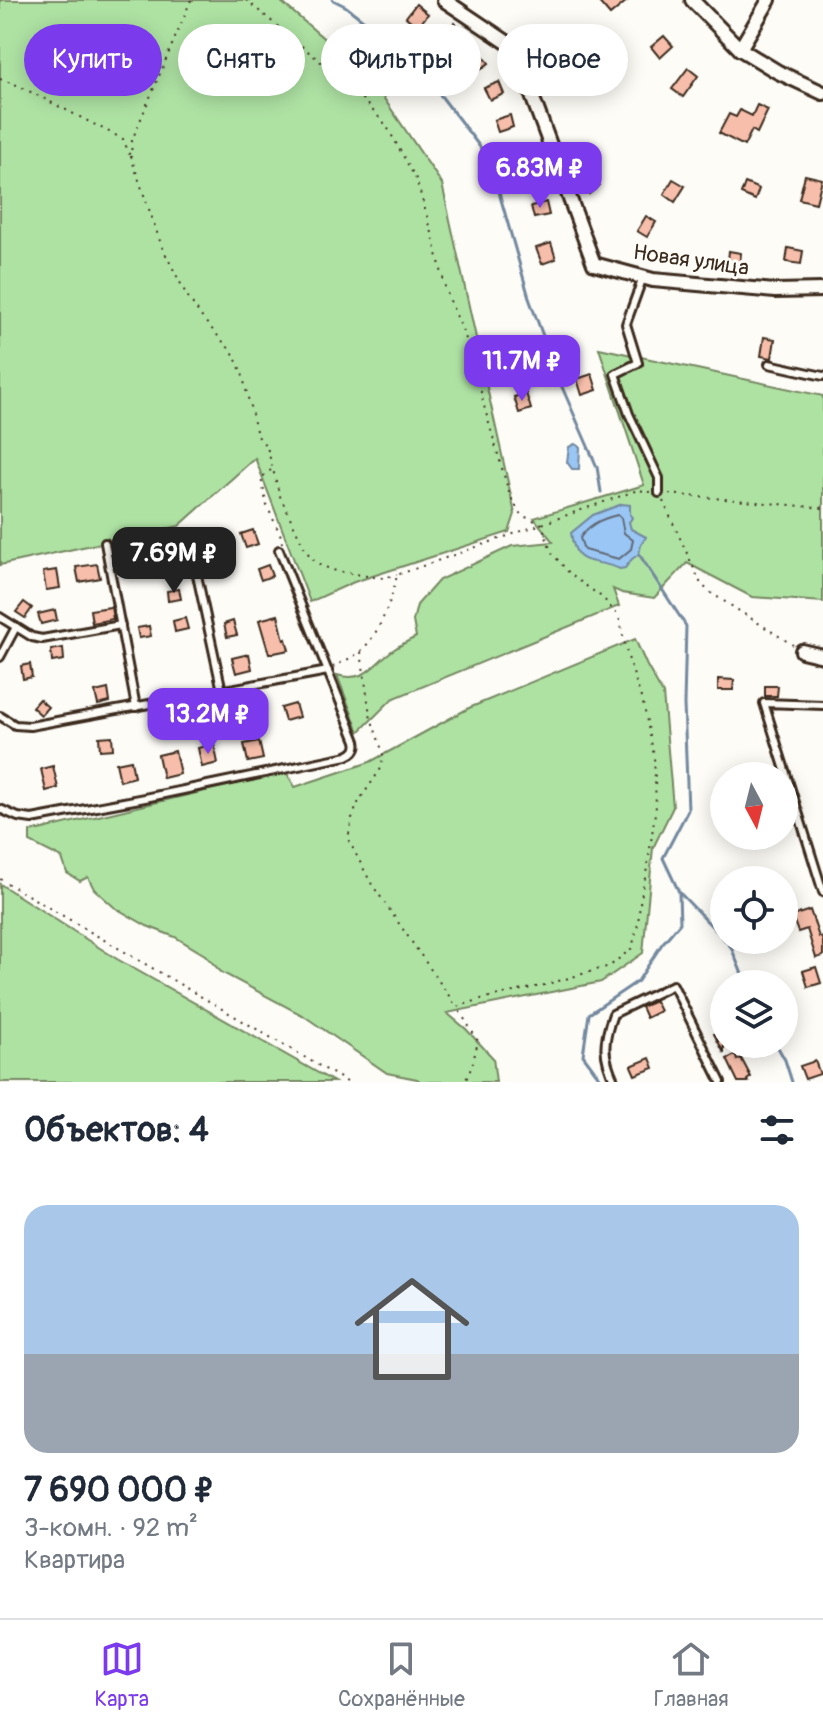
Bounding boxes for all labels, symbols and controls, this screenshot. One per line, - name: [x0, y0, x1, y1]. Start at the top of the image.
- chip: Купить: [24, 24, 162, 96]
- chip: Снять: [178, 24, 305, 96]
- chip: Фильтры: [321, 24, 481, 96]
- chip: Новое: [497, 24, 628, 96]
- pin: 6.83M ₽: [466, 142, 614, 210]
- text: 6.83M ₽: [496, 152, 584, 184]
- street label: Новая улица: [631, 238, 751, 282]
- pin: 11.7M ₽: [448, 335, 596, 403]
- text: 11.7M ₽: [482, 345, 562, 377]
- pin: 7.69M ₽: [100, 527, 248, 595]
- text: 7.69M ₽: [130, 537, 218, 569]
- pin: 13.2M ₽: [134, 688, 282, 756]
- text: 13.2M ₽: [166, 698, 250, 730]
- north arrow: [710, 762, 798, 850]
- map controls: [710, 762, 798, 1058]
- button: locate: [710, 866, 798, 954]
- button: layers: [710, 970, 798, 1058]
- icon: filters: [755, 1108, 799, 1152]
- text: Объектов: 4: [24, 1109, 209, 1152]
- icon: home: [340, 1257, 484, 1401]
- text: 7 690 000 ₽: [24, 1469, 215, 1512]
- text: 3-комн. · 92 m²: [24, 1512, 198, 1544]
- text: Квартира: [24, 1544, 125, 1576]
- tab: Карта: [94, 1637, 149, 1713]
- tab: Сохранённые: [338, 1637, 465, 1713]
- tab: Главная: [654, 1637, 728, 1713]

